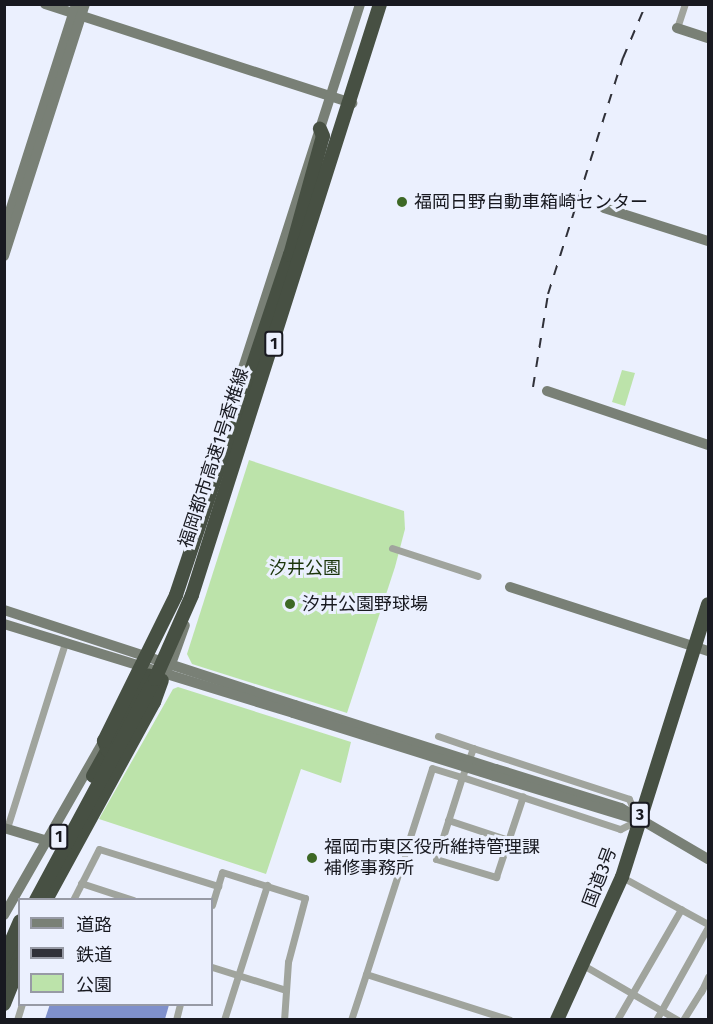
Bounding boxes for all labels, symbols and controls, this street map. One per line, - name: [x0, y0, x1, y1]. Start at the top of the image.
- place label: 福岡日野自動車箱崎センター: [414, 191, 648, 213]
- marker: 福岡日野自動車箱崎センター: [395, 195, 409, 209]
- road number: 1: [264, 331, 284, 357]
- street label: 福岡都市高速1号香椎線: [175, 365, 253, 551]
- park label: 汐井公園: [269, 557, 341, 579]
- place label: 汐井公園野球場: [302, 593, 428, 615]
- marker: 汐井公園野球場: [283, 597, 297, 611]
- road number: 3: [630, 802, 650, 828]
- road number: 1: [48, 824, 70, 850]
- place label: 福岡市東区役所維持管理課 補修事務所: [324, 837, 540, 880]
- street label: 国道3号: [579, 844, 621, 910]
- marker: 福岡市東区役所維持管理課 補修事務所: [305, 851, 319, 865]
- legend: [18, 898, 213, 1006]
- text: 道路: [76, 914, 112, 936]
- text: 鉄道: [76, 944, 112, 966]
- text: 公園: [76, 974, 112, 996]

